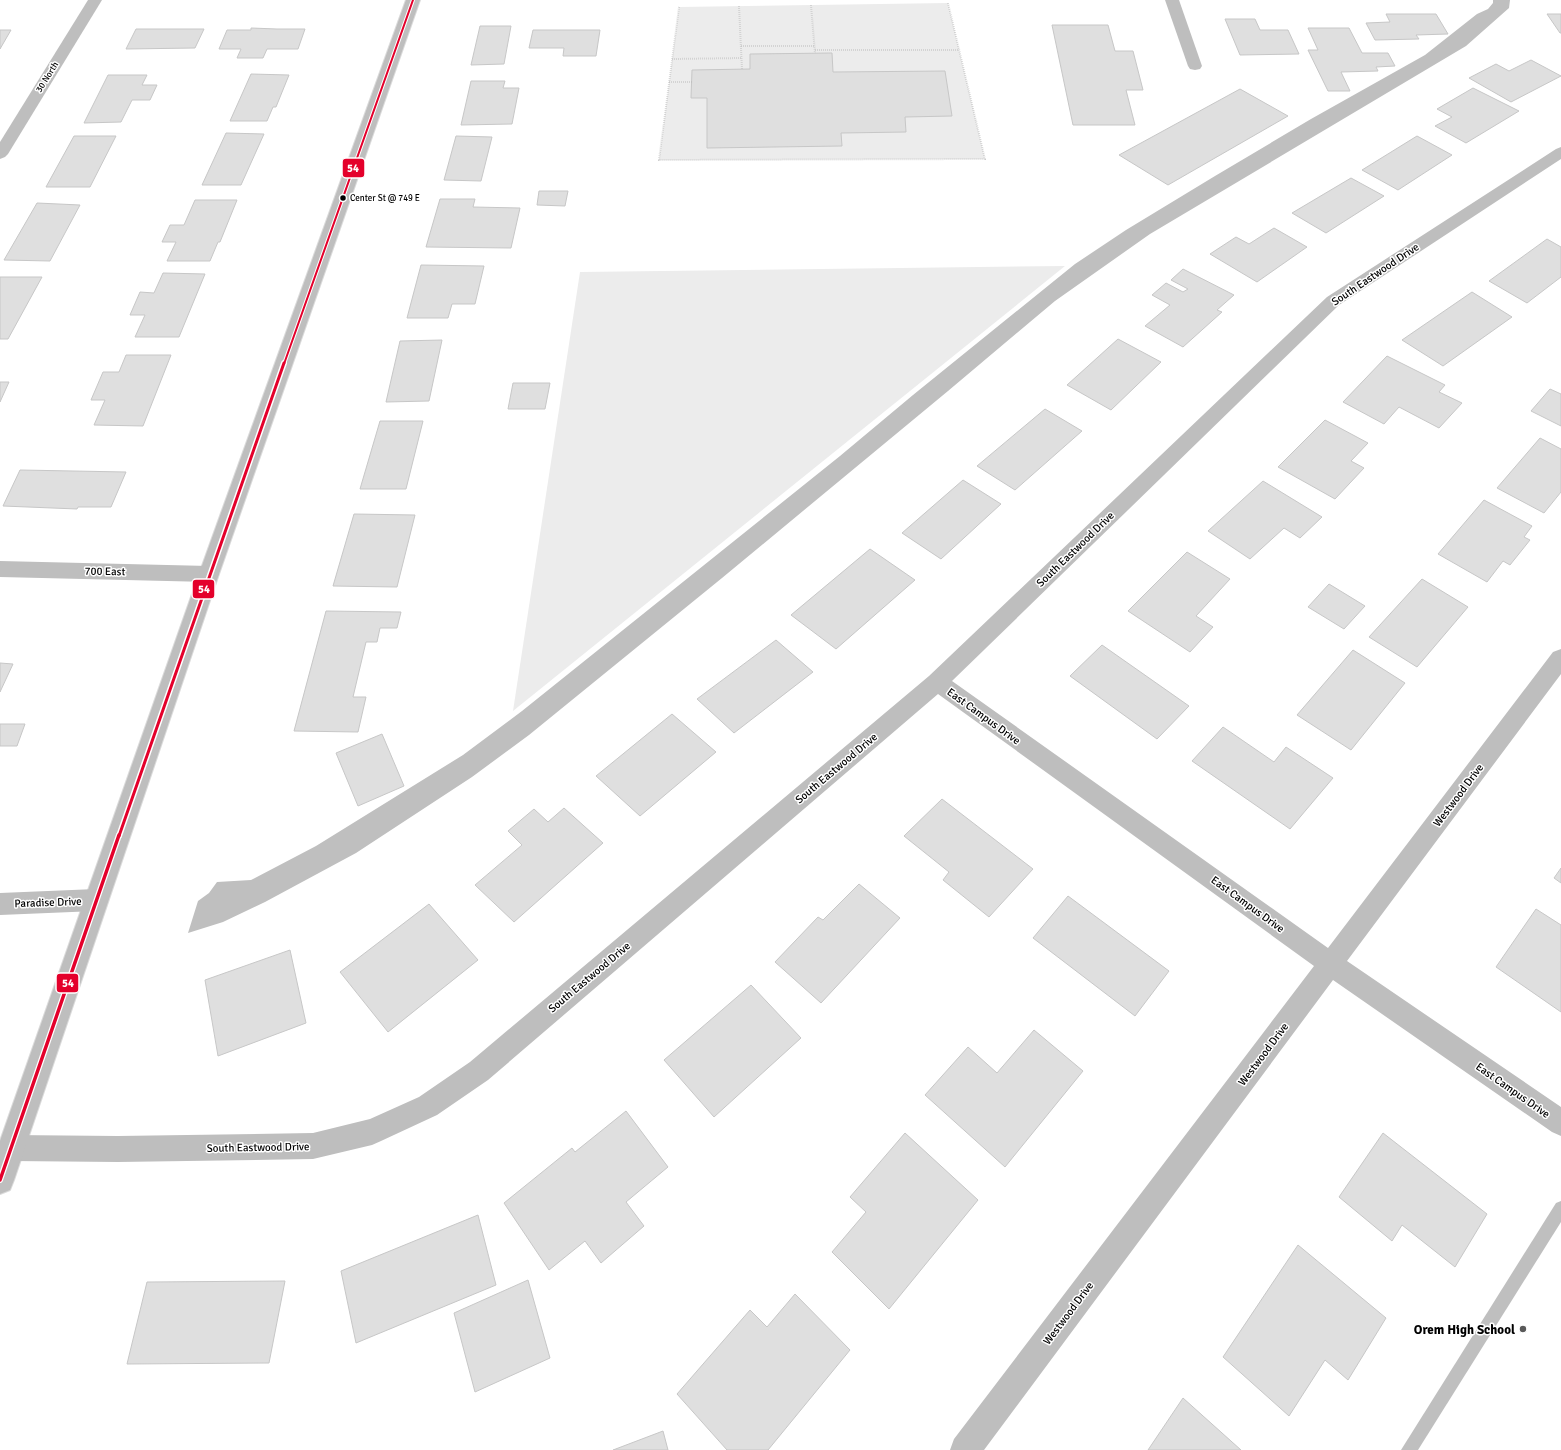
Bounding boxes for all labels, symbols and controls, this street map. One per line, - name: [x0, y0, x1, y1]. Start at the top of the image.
- street label: 30 North: [34, 60, 61, 95]
- line badge: 54: [342, 158, 365, 178]
- text: 54: [347, 162, 359, 175]
- marker: Center St @ 749 E: [338, 193, 348, 203]
- place label: Center St @ 749 E: [350, 193, 420, 204]
- street label: South Eastwood Drive: [1329, 240, 1421, 309]
- street label: South Eastwood Drive: [1034, 509, 1117, 590]
- street label: 700 East: [85, 565, 126, 578]
- line badge: 54: [192, 579, 215, 599]
- text: 54: [198, 583, 210, 596]
- street label: East Campus Drive: [945, 685, 1023, 747]
- street label: South Eastwood Drive: [793, 730, 880, 806]
- street label: Westwood Drive: [1431, 761, 1486, 829]
- street label: East Campus Drive: [1209, 873, 1287, 935]
- street label: Paradise Drive: [14, 895, 82, 910]
- street label: South Eastwood Drive: [546, 939, 633, 1015]
- line badge: 54: [56, 973, 79, 993]
- text: 54: [62, 977, 74, 990]
- street label: Westwood Drive: [1236, 1020, 1291, 1088]
- street label: East Campus Drive: [1473, 1060, 1552, 1121]
- street label: South Eastwood Drive: [207, 1140, 309, 1155]
- street label: Westwood Drive: [1041, 1279, 1096, 1347]
- place label: Orem High School: [1414, 1322, 1515, 1338]
- marker: Orem High School: [1518, 1324, 1528, 1334]

